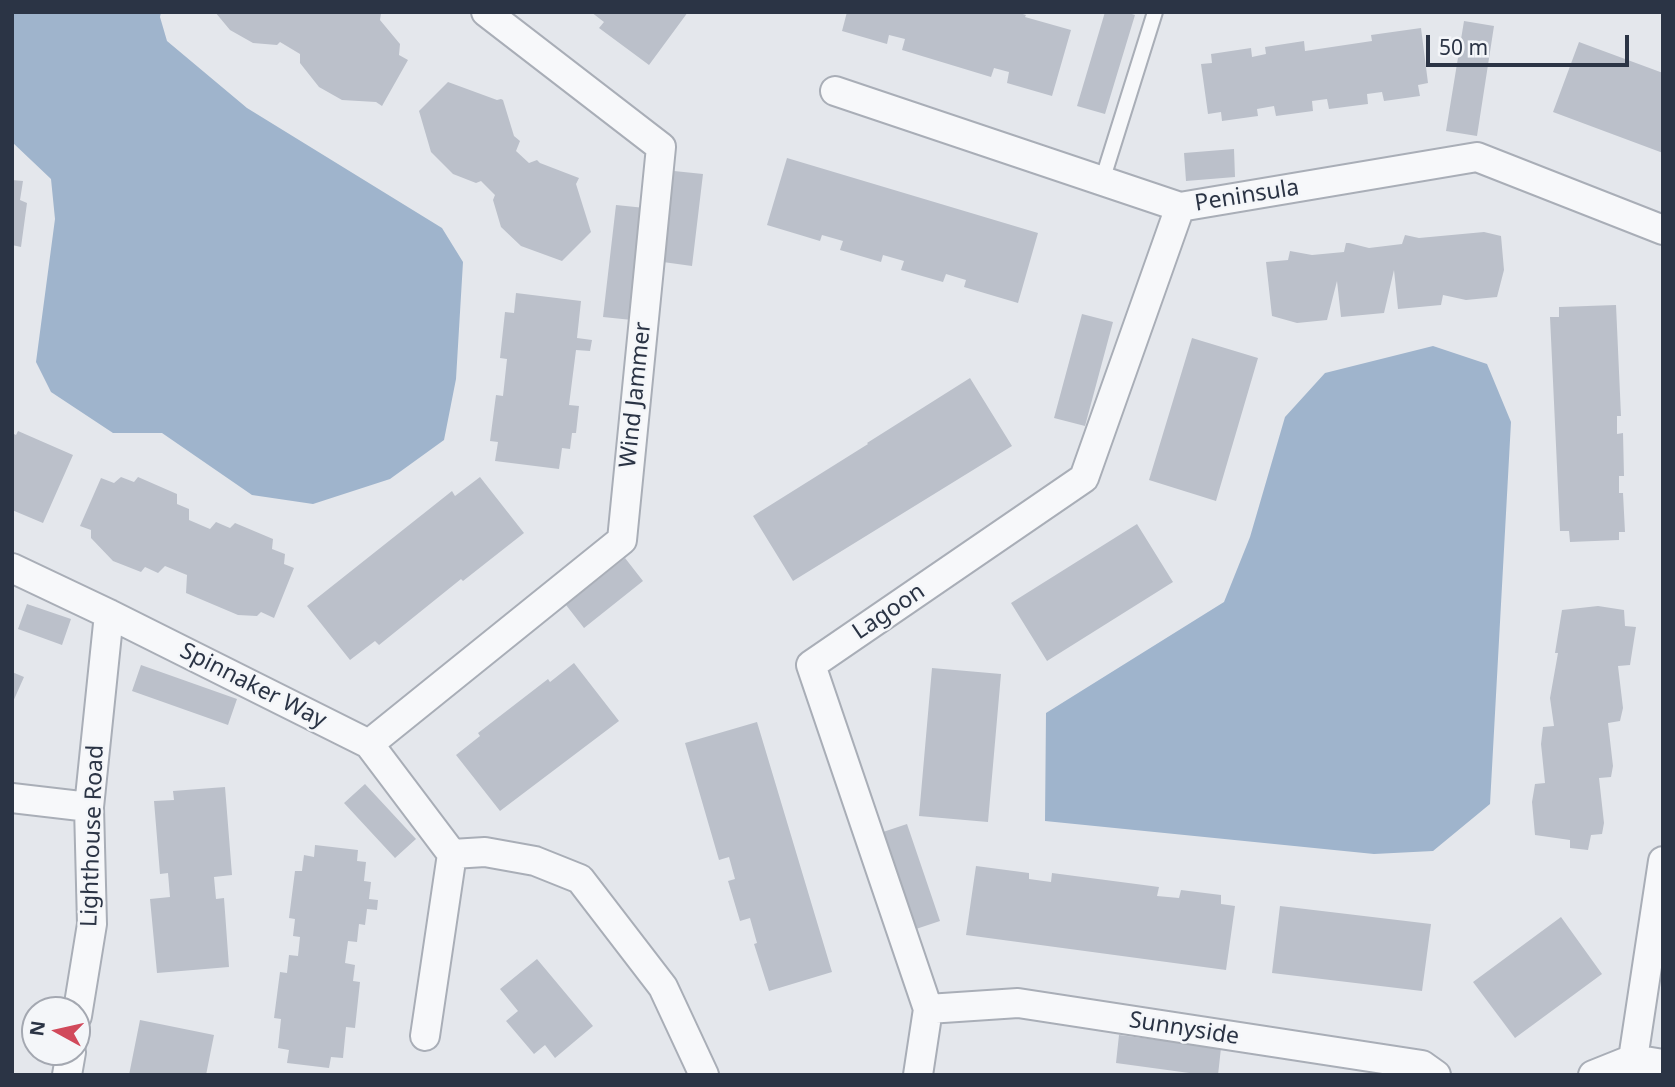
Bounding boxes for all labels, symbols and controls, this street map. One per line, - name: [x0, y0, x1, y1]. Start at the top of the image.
- scale bar: [1430, 21, 1633, 65]
- text: 50 m: [1439, 33, 1488, 61]
- street label: Peninsula: [1193, 174, 1301, 218]
- street label: Wind Jammer: [615, 321, 657, 469]
- street label: Lagoon: [848, 578, 930, 646]
- street label: Spinnaker Way: [175, 637, 331, 735]
- street label: Lighthouse Road: [76, 744, 110, 928]
- north arrow: [21, 996, 91, 1066]
- street label: Sunnyside: [1127, 1007, 1241, 1051]
- text: N: [23, 1019, 51, 1038]

